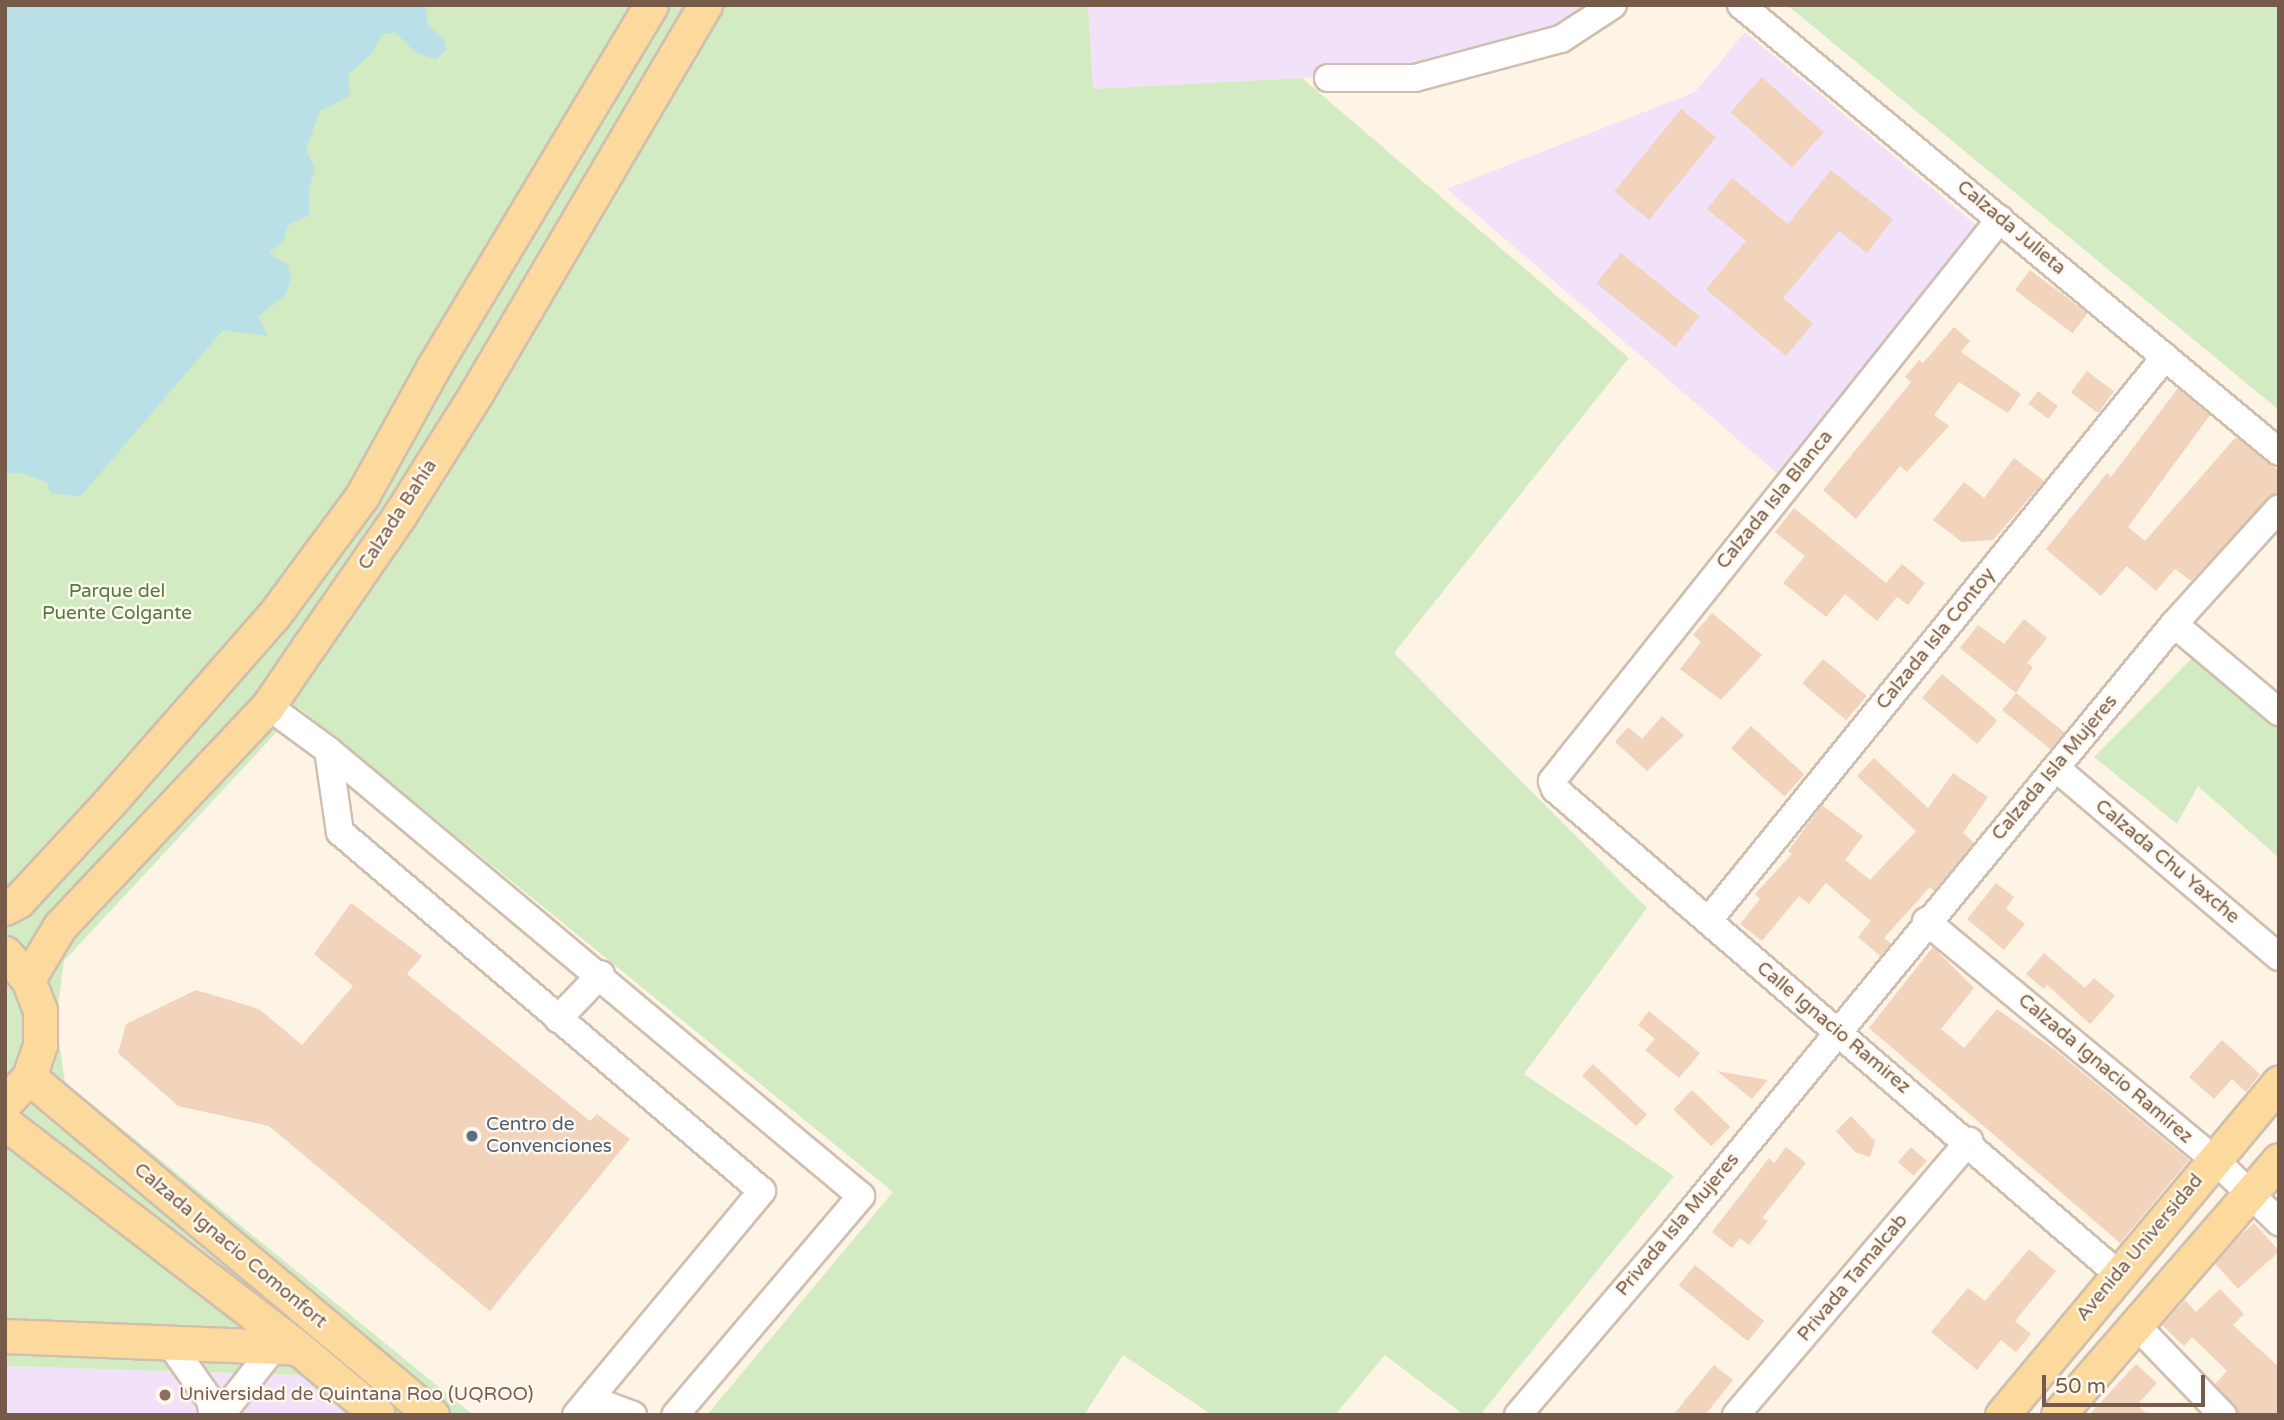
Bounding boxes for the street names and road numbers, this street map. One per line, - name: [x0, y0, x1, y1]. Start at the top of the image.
- street label: Calzada Julieta: [1952, 176, 2070, 280]
- street label: Calzada Isla Blanca: [1712, 426, 1838, 574]
- street label: Calzada Bahía: [354, 455, 442, 575]
- street label: Calzada Isla Contoy: [1872, 564, 2000, 714]
- street label: Calzada Isla Mujeres: [1987, 691, 2123, 845]
- street label: Calzada Chu Yaxche: [2090, 795, 2244, 929]
- street label: Calle Ignacio Ramirez: [1752, 957, 1914, 1099]
- street label: Calzada Ignacio Ramírez: [2013, 989, 2197, 1149]
- street label: Privada Isla Mujeres: [1612, 1149, 1744, 1301]
- street label: Calzada Ignacio Comonfort: [129, 1159, 331, 1333]
- street label: Avenida Universidad: [2072, 1170, 2208, 1326]
- street label: Privada Tamalcab: [1793, 1210, 1913, 1346]

